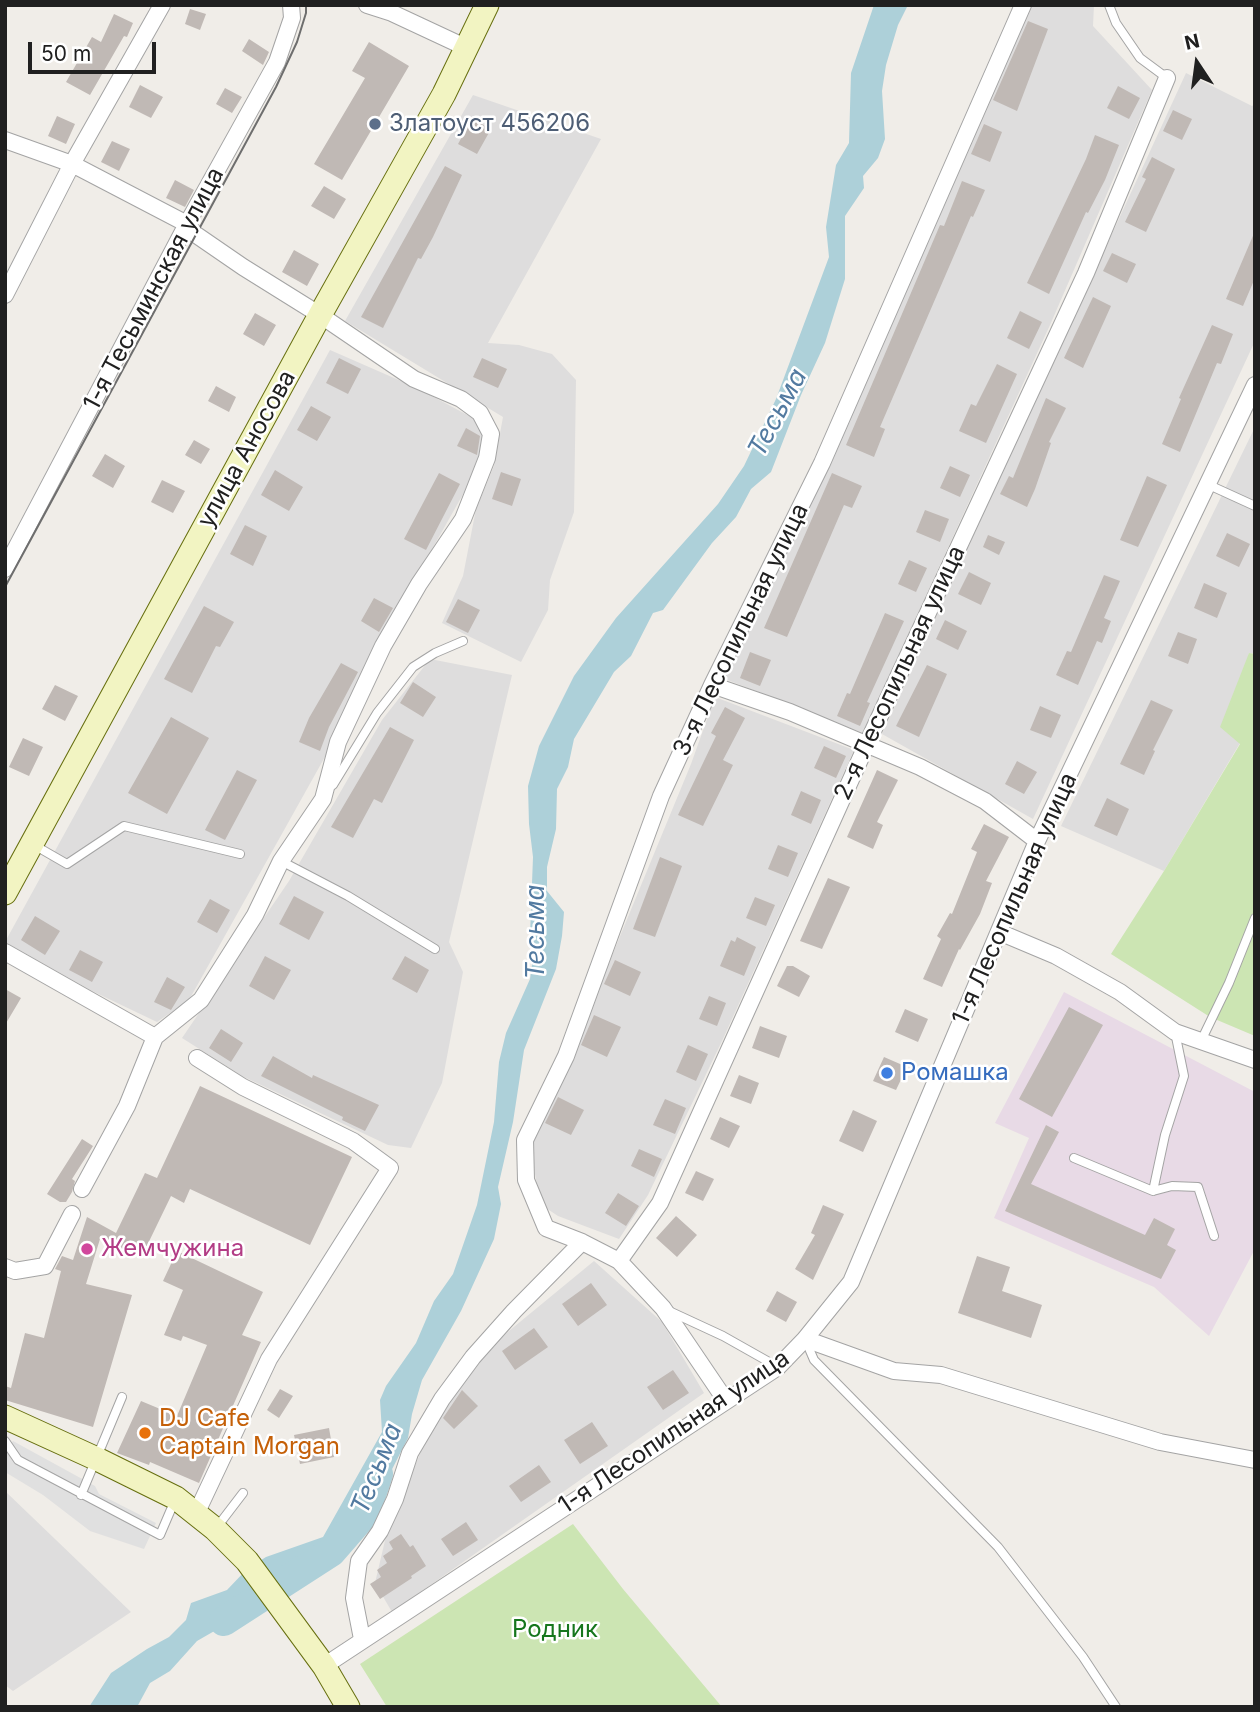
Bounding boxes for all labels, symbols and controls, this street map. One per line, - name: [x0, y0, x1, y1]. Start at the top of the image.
- scale bar: [32, 28, 159, 72]
- north arrow: [1162, 28, 1232, 98]
- text: N: [1183, 29, 1202, 55]
- text: 50 m: [41, 41, 91, 66]
- place label: Златоуст 456206: [389, 110, 590, 138]
- marker: Златоуст 456206: [367, 116, 383, 132]
- street label: 1-я Тесьминская улица: [78, 163, 230, 415]
- water label: Тесьма: [742, 364, 814, 462]
- street label: улица Аносова: [192, 365, 302, 533]
- street label: 3-я Лесопильная улица: [667, 499, 815, 761]
- street label: 2-я Лесопильная улица: [828, 541, 972, 805]
- street label: 1-я Лесопильная улица: [946, 769, 1084, 1029]
- water label: Тесьма: [520, 884, 552, 980]
- place label: Ромашка: [901, 1059, 1009, 1087]
- marker: Ромашка: [879, 1065, 895, 1081]
- place label: Жемчужина: [101, 1235, 244, 1263]
- marker: Жемчужина: [79, 1241, 95, 1257]
- street label: 1-я Лесопильная улица: [553, 1344, 795, 1520]
- place label: DJ Cafe Captain Morgan: [159, 1405, 340, 1461]
- water label: Тесьма: [345, 1419, 409, 1519]
- marker: DJ Cafe Captain Morgan: [137, 1425, 153, 1441]
- park label: Родник: [512, 1616, 598, 1644]

